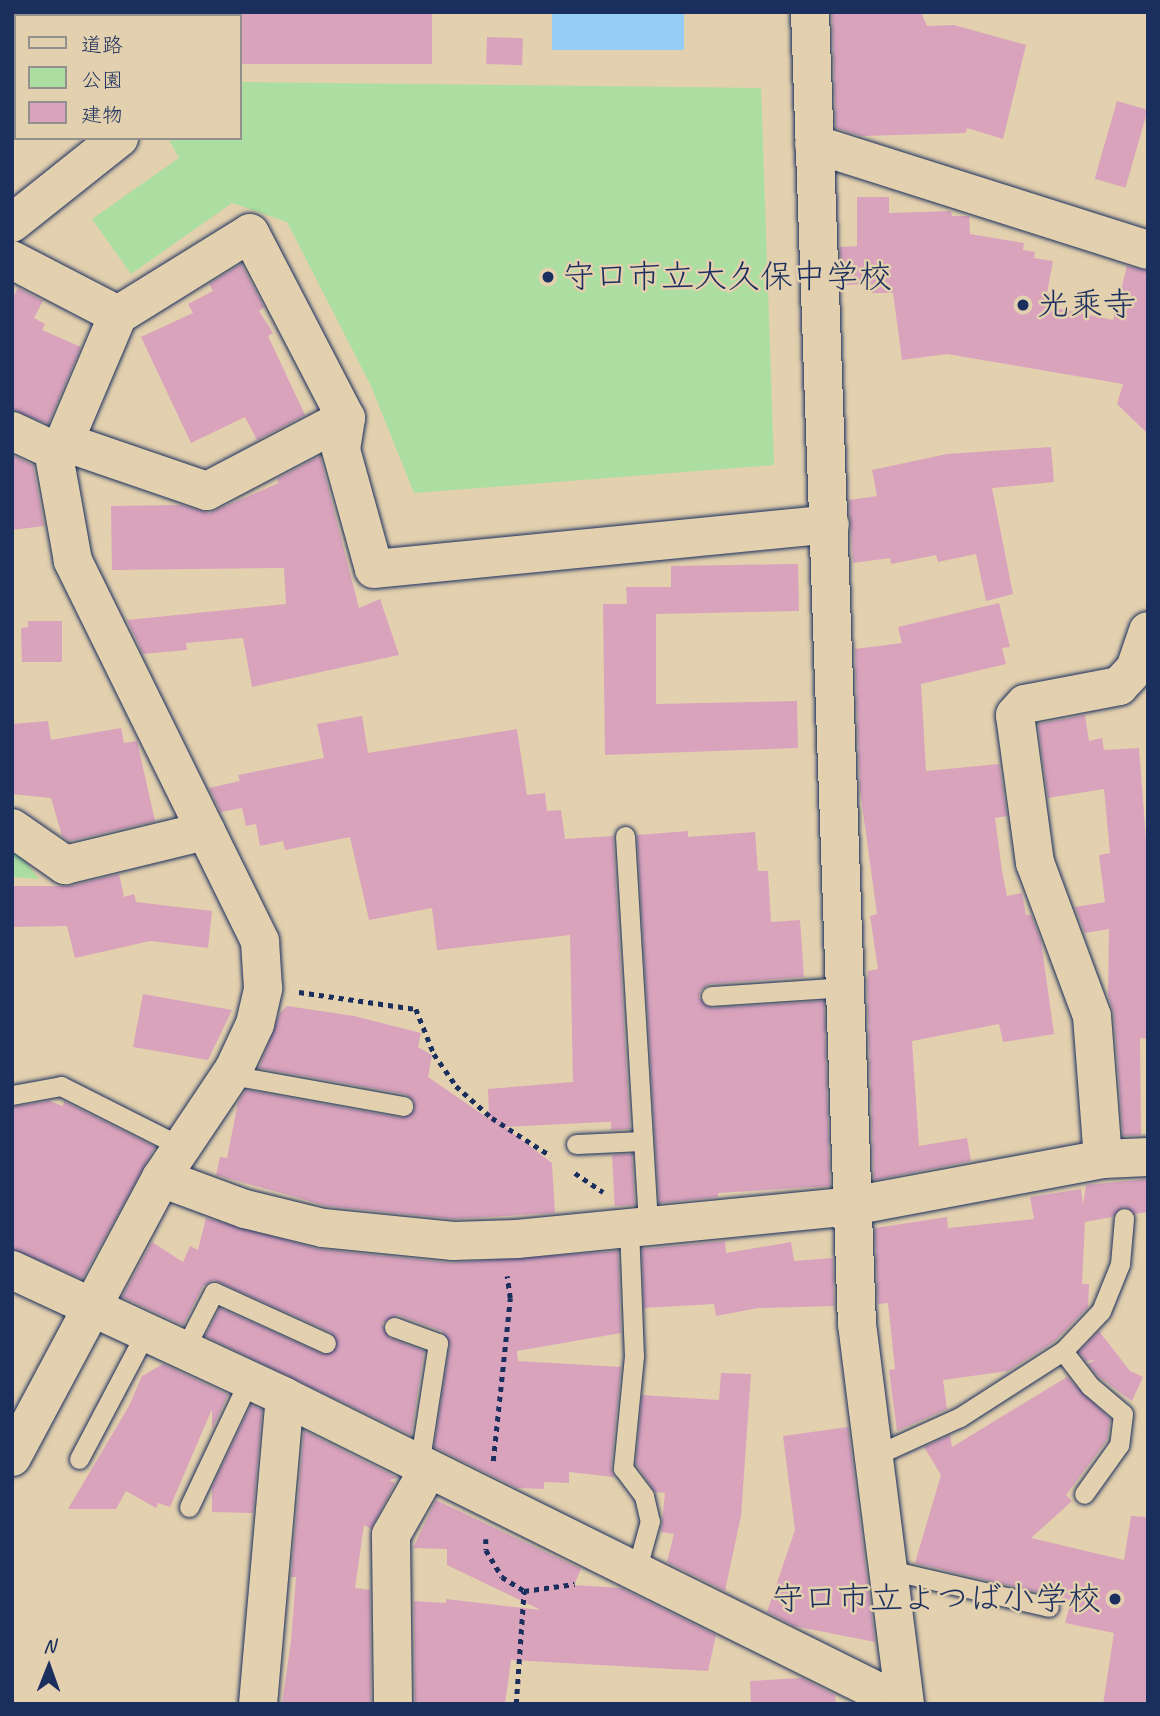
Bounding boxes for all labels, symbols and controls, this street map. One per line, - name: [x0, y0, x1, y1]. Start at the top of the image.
- legend: [14, 14, 242, 140]
- text: 道路: [81, 32, 123, 58]
- text: 公園: [81, 67, 123, 93]
- text: 建物: [81, 102, 123, 128]
- place label: 守口市立大久保中学校: [562, 257, 892, 297]
- marker: 守口市立大久保中学校: [540, 269, 556, 285]
- place label: 光乘寺: [1037, 285, 1136, 325]
- marker: 光乘寺: [1015, 297, 1031, 313]
- place label: 守口市立よつば小学校: [771, 1579, 1101, 1619]
- marker: 守口市立よつば小学校: [1107, 1591, 1123, 1607]
- north arrow: [14, 1632, 84, 1702]
- text: N: [43, 1634, 55, 1658]

